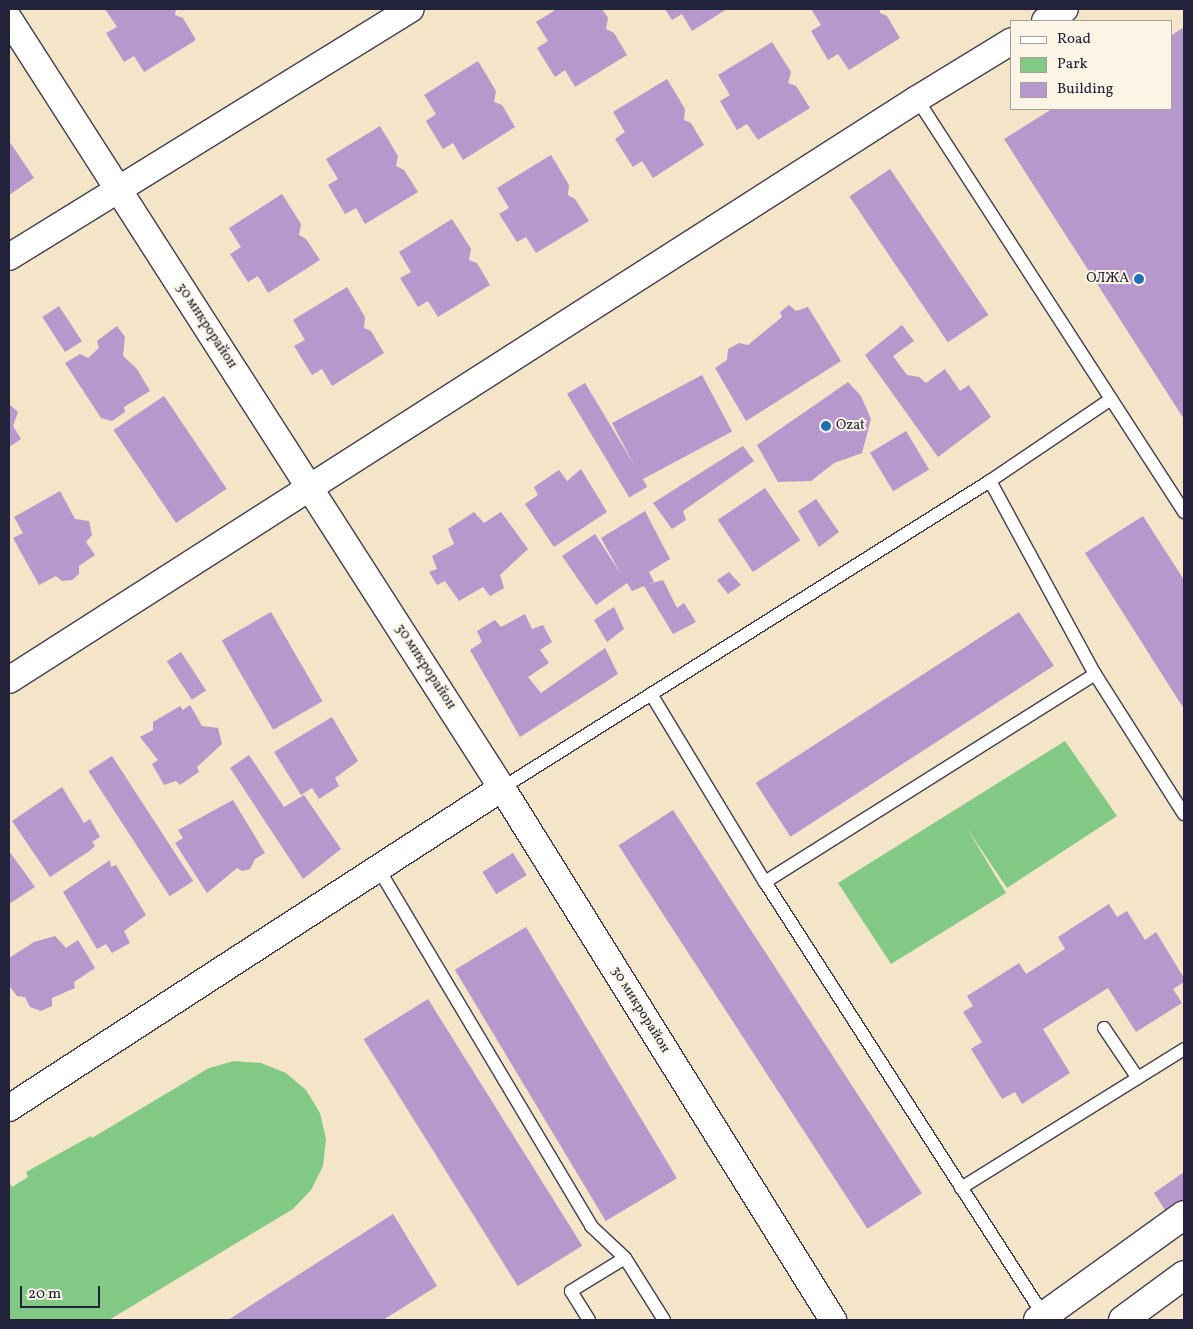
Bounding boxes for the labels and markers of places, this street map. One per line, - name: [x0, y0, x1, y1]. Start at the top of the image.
- place label: ОЛЖА: [1086, 271, 1129, 287]
- marker: ОЛЖА: [1133, 273, 1145, 285]
- place label: Ozat: [836, 418, 865, 434]
- marker: Ozat: [820, 420, 832, 432]

